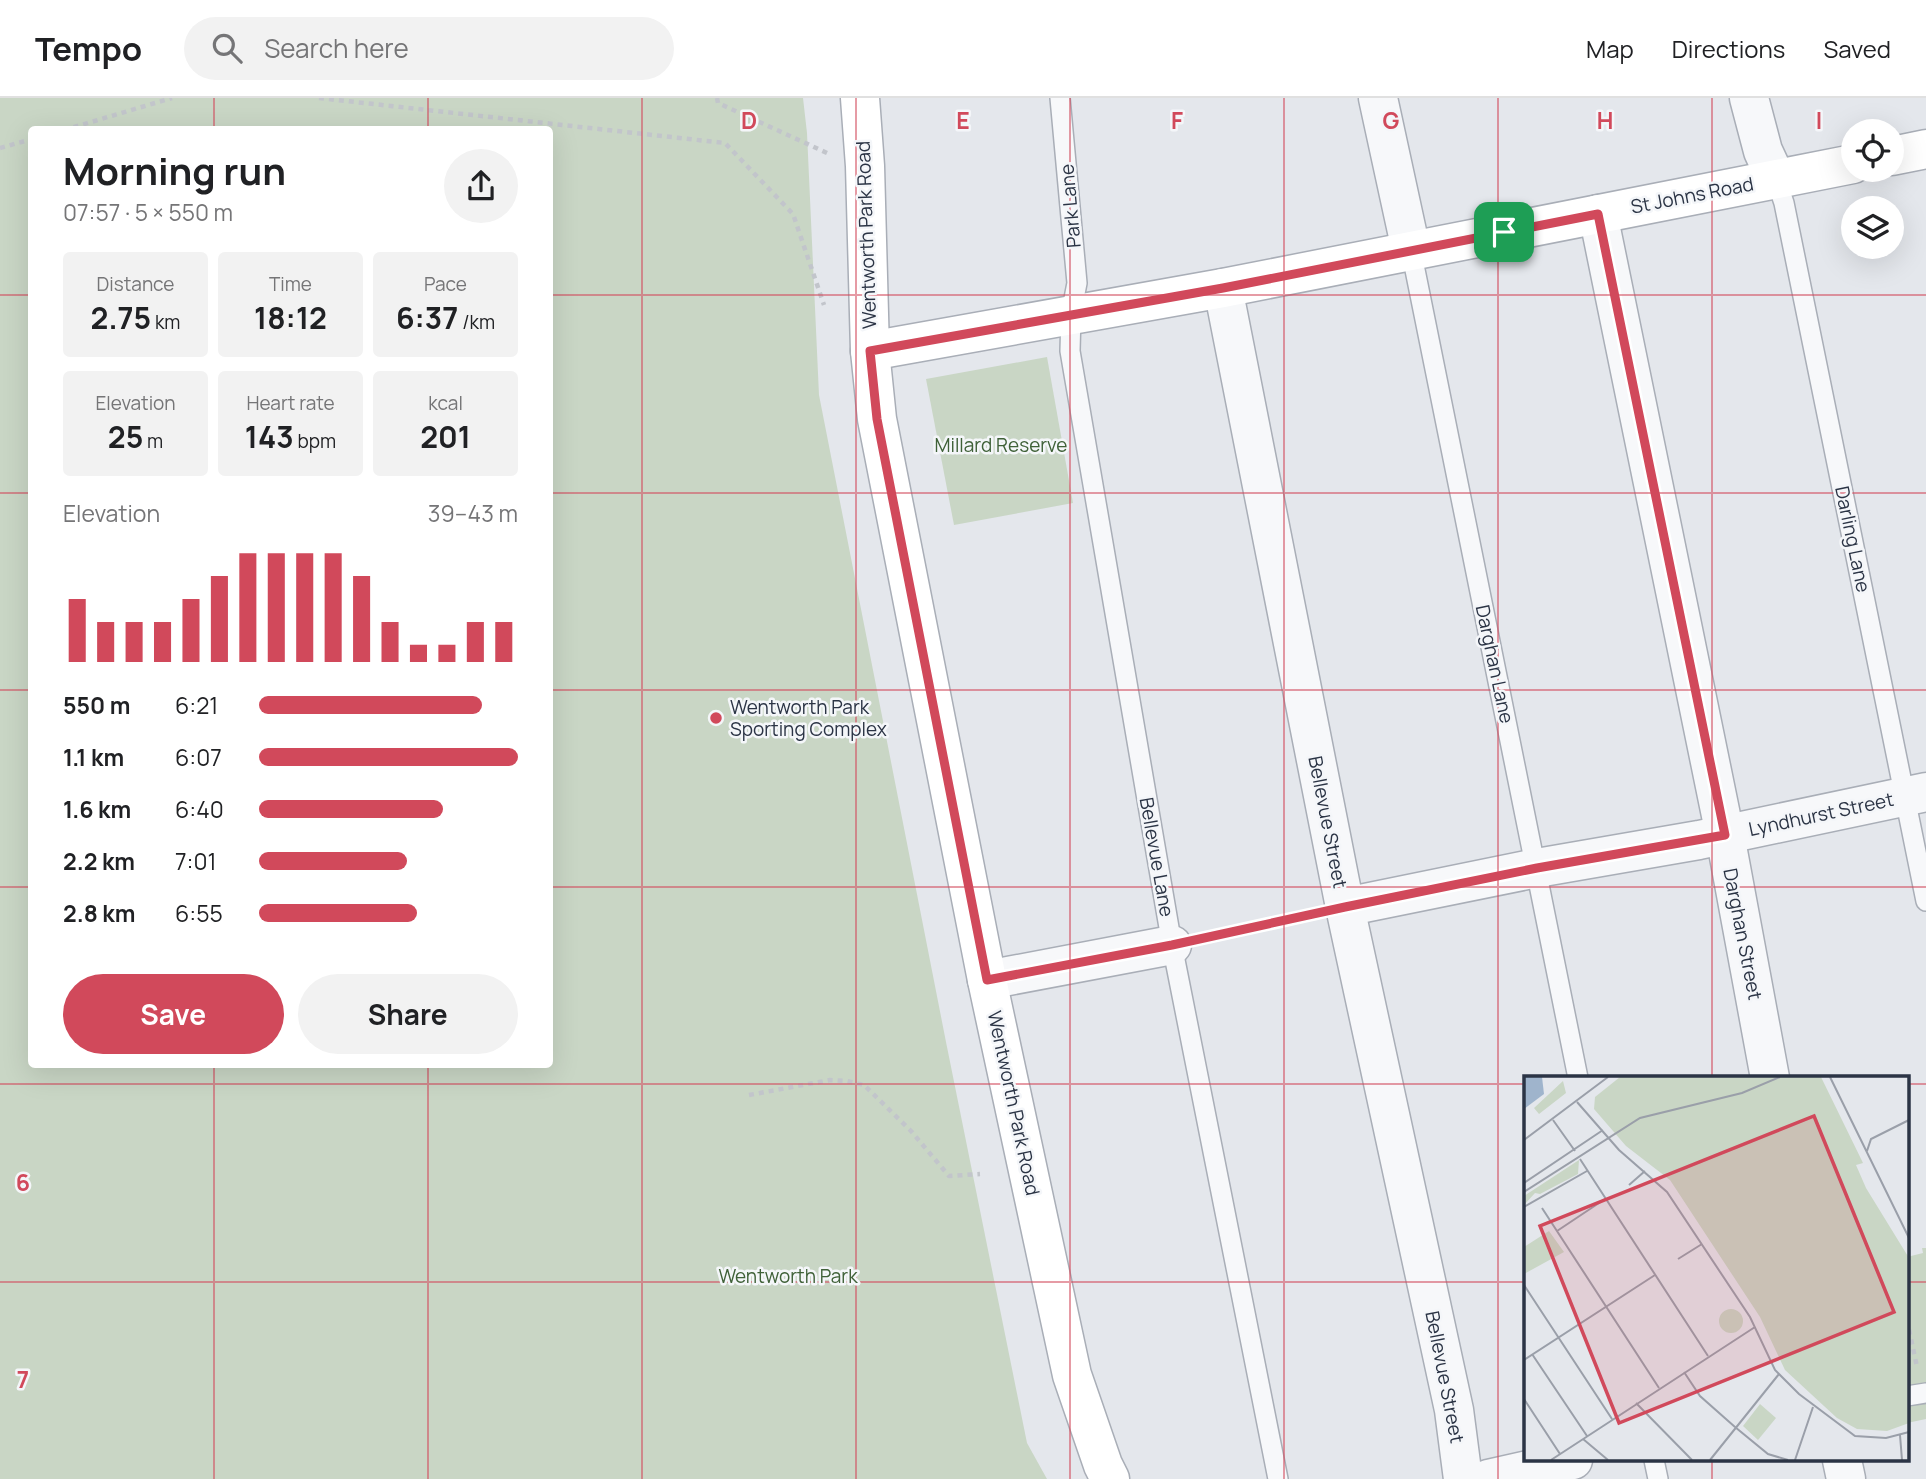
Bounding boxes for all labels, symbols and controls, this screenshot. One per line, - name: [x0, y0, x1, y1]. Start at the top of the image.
- search box: [184, 17, 674, 80]
- text: Tempo: [35, 26, 142, 71]
- icon: search: [208, 29, 246, 67]
- text: Search here: [264, 30, 409, 66]
- text: Map: [1586, 32, 1634, 65]
- text: Directions: [1672, 32, 1785, 65]
- text: Saved: [1823, 32, 1891, 65]
- text: D: [741, 104, 757, 136]
- text: E: [956, 104, 970, 136]
- text: F: [1171, 104, 1183, 136]
- text: G: [1383, 104, 1400, 136]
- text: H: [1597, 104, 1613, 136]
- text: I: [1816, 104, 1822, 136]
- map controls: [1841, 119, 1904, 259]
- button: locate: [1841, 119, 1904, 182]
- street label: Wentworth Park Road: [850, 141, 882, 329]
- text: Morning run: [63, 144, 286, 196]
- button: share: [444, 149, 518, 223]
- street label: Park Lane: [1053, 163, 1087, 249]
- street label: St Johns Road: [1628, 170, 1756, 220]
- text: 07:57 · 5 × 550 m: [63, 196, 233, 228]
- button: layers: [1841, 196, 1904, 259]
- pin: [1474, 202, 1534, 262]
- icon: arrive: [1485, 213, 1523, 251]
- text: Distance: [97, 271, 174, 297]
- text: Time: [269, 271, 312, 297]
- text: Pace: [424, 271, 467, 297]
- text: 2.75: [91, 297, 151, 338]
- text: 18:12: [254, 297, 327, 338]
- text: 6:37: [396, 297, 458, 338]
- text: km: [151, 309, 180, 335]
- text: /km: [458, 309, 495, 335]
- text: Elevation: [95, 390, 176, 416]
- text: Heart rate: [246, 390, 335, 416]
- text: kcal: [428, 390, 463, 416]
- text: 25: [108, 416, 143, 457]
- text: 143: [245, 416, 294, 457]
- text: 201: [420, 416, 471, 457]
- text: m: [143, 428, 163, 454]
- text: bpm: [294, 428, 336, 454]
- park label: Millard Reserve: [935, 432, 1067, 458]
- street label: Darling Lane: [1829, 484, 1877, 594]
- text: Elevation: [63, 497, 160, 529]
- text: 39–43 m: [428, 497, 518, 529]
- street label: Darghan Lane: [1470, 602, 1520, 726]
- text: 550 m: [63, 689, 130, 721]
- text: 6:21: [175, 689, 218, 721]
- place label: Wentworth Park Sporting Complex: [730, 694, 887, 742]
- marker: Wentworth Park Sporting Complex: [708, 710, 724, 726]
- text: 1.1 km: [63, 741, 124, 773]
- text: 6:07: [175, 741, 222, 773]
- street label: Bellevue Street: [1302, 754, 1354, 890]
- street label: Lyndhurst Street: [1746, 786, 1896, 842]
- text: 1.6 km: [63, 793, 131, 825]
- text: 6:40: [175, 793, 224, 825]
- street label: Bellevue Lane: [1134, 795, 1180, 919]
- text: 2.2 km: [63, 845, 135, 877]
- text: 7:01: [175, 845, 216, 877]
- street label: Darghan Street: [1717, 866, 1769, 1002]
- text: 2.8 km: [63, 897, 135, 929]
- text: 6:55: [175, 897, 223, 929]
- button: Save: [63, 974, 284, 1054]
- button: Share: [298, 974, 518, 1054]
- street label: Wentworth Park Road: [982, 1008, 1046, 1198]
- inset map: [1524, 1076, 1909, 1462]
- text: 6: [16, 1166, 30, 1198]
- park label: Wentworth Park: [718, 1263, 858, 1289]
- street label: Bellevue Street: [1419, 1309, 1471, 1445]
- text: 7: [17, 1363, 29, 1395]

